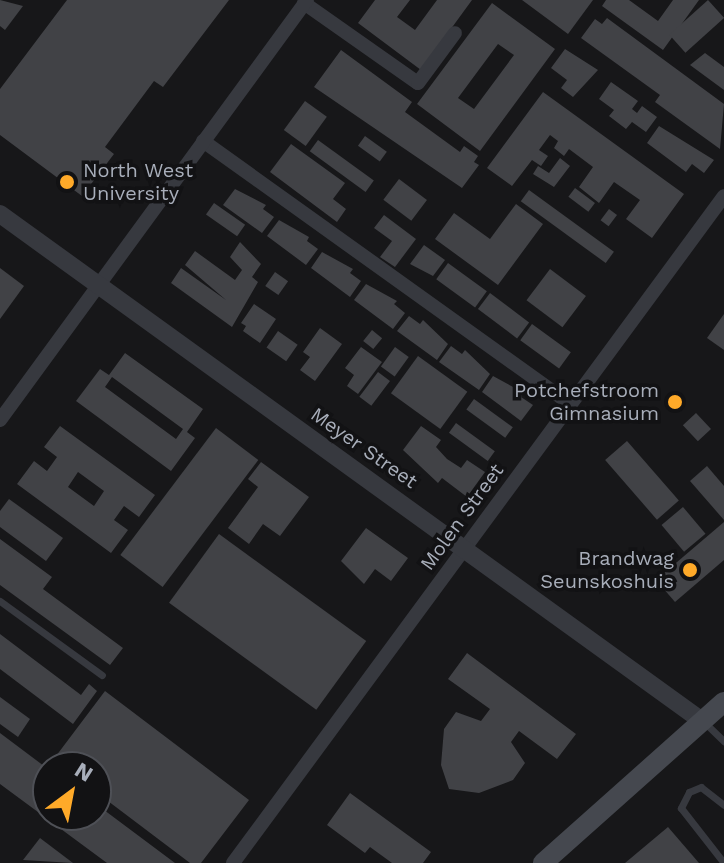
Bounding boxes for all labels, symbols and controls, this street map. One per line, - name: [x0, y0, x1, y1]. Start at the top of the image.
- place label: North West University: [83, 158, 194, 205]
- marker: North West University: [58, 173, 76, 191]
- place label: Potchefstroom Gimnasium: [514, 378, 659, 425]
- marker: Potchefstroom Gimnasium: [666, 393, 684, 411]
- street label: Meyer Street: [306, 402, 422, 494]
- street label: Molen Street: [415, 459, 509, 575]
- place label: Brandwag Seunskoshuis: [540, 546, 674, 593]
- marker: Brandwag Seunskoshuis: [681, 561, 699, 579]
- north arrow: [32, 751, 112, 831]
- text: N: [70, 757, 97, 787]

